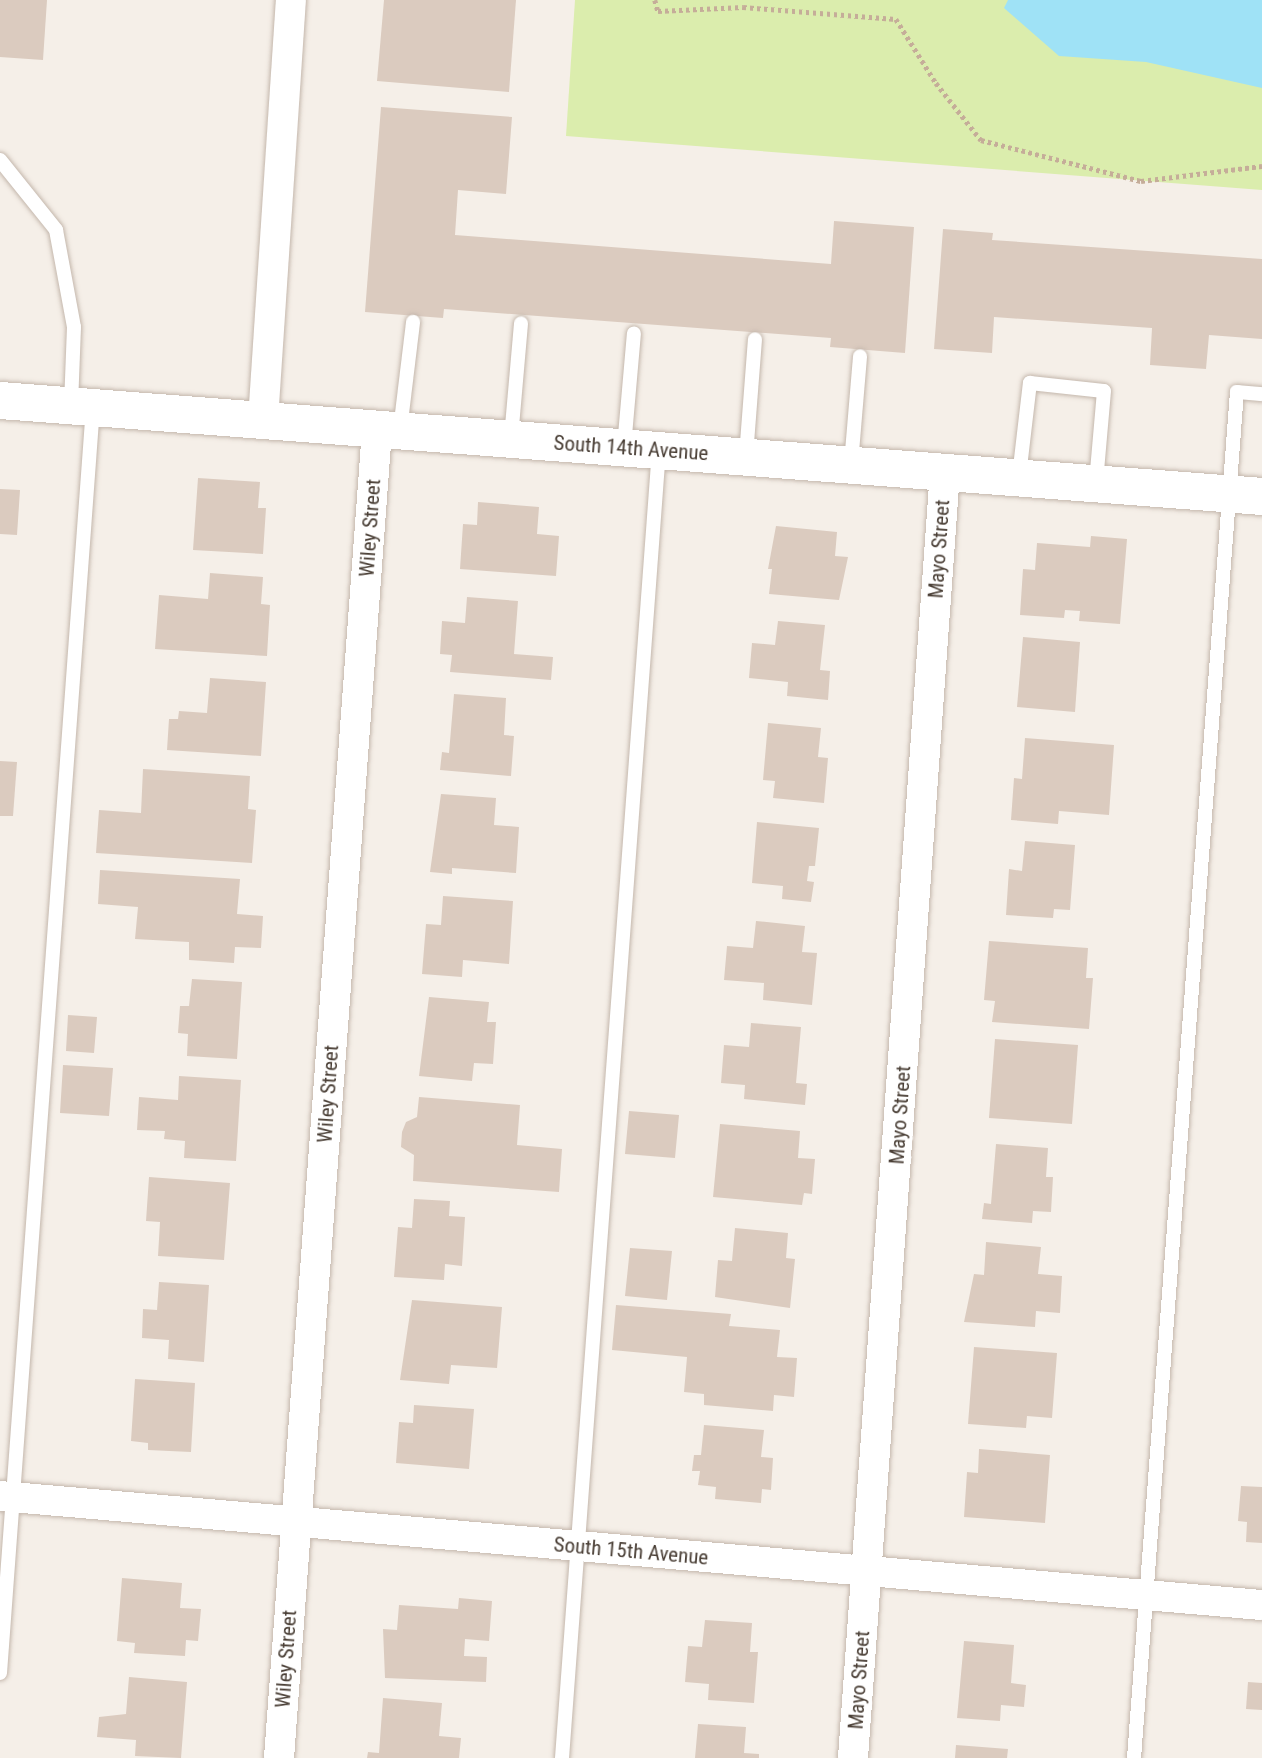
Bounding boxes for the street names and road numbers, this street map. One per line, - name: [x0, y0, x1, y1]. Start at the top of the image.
- street label: South 14th Avenue: [553, 430, 709, 466]
- street label: Wiley Street: [354, 478, 386, 578]
- street label: Mayo Street: [923, 499, 955, 599]
- street label: Wiley Street: [312, 1044, 344, 1144]
- street label: Mayo Street: [884, 1065, 916, 1165]
- street label: South 15th Avenue: [553, 1532, 709, 1570]
- street label: Wiley Street: [270, 1609, 302, 1709]
- street label: Mayo Street: [843, 1630, 875, 1730]

